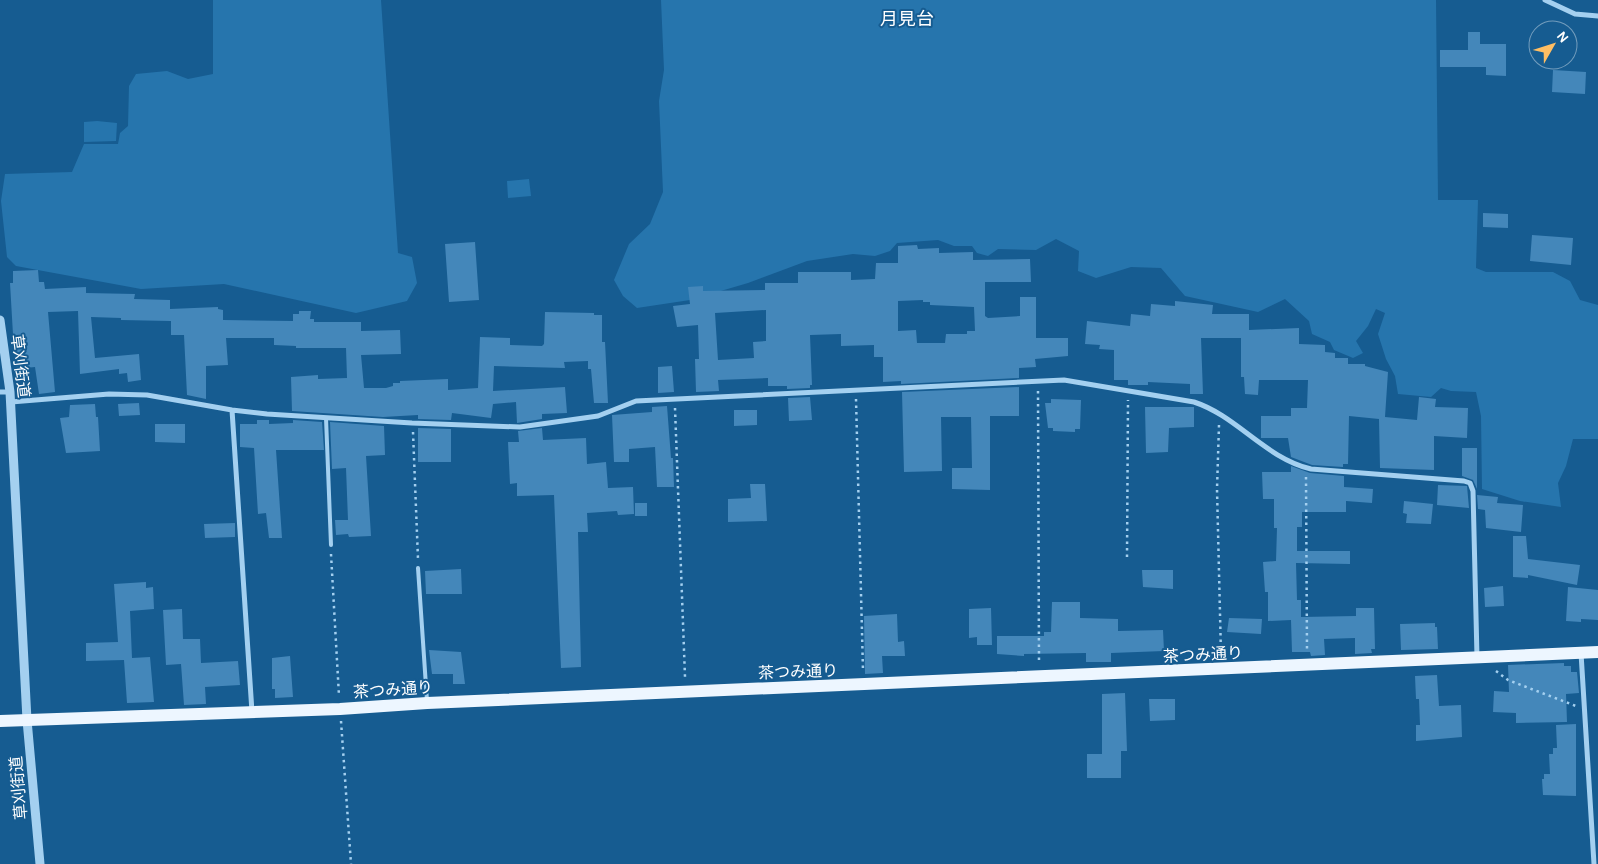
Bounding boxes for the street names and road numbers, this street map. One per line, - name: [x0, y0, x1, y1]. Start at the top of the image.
- street label: 草刈街道: [7, 333, 34, 399]
- street label: 茶つみ通り: [1163, 643, 1243, 666]
- street label: 茶つみ通り: [758, 661, 838, 682]
- street label: 茶つみ通り: [352, 677, 434, 702]
- street label: 草刈街道: [6, 755, 31, 821]

